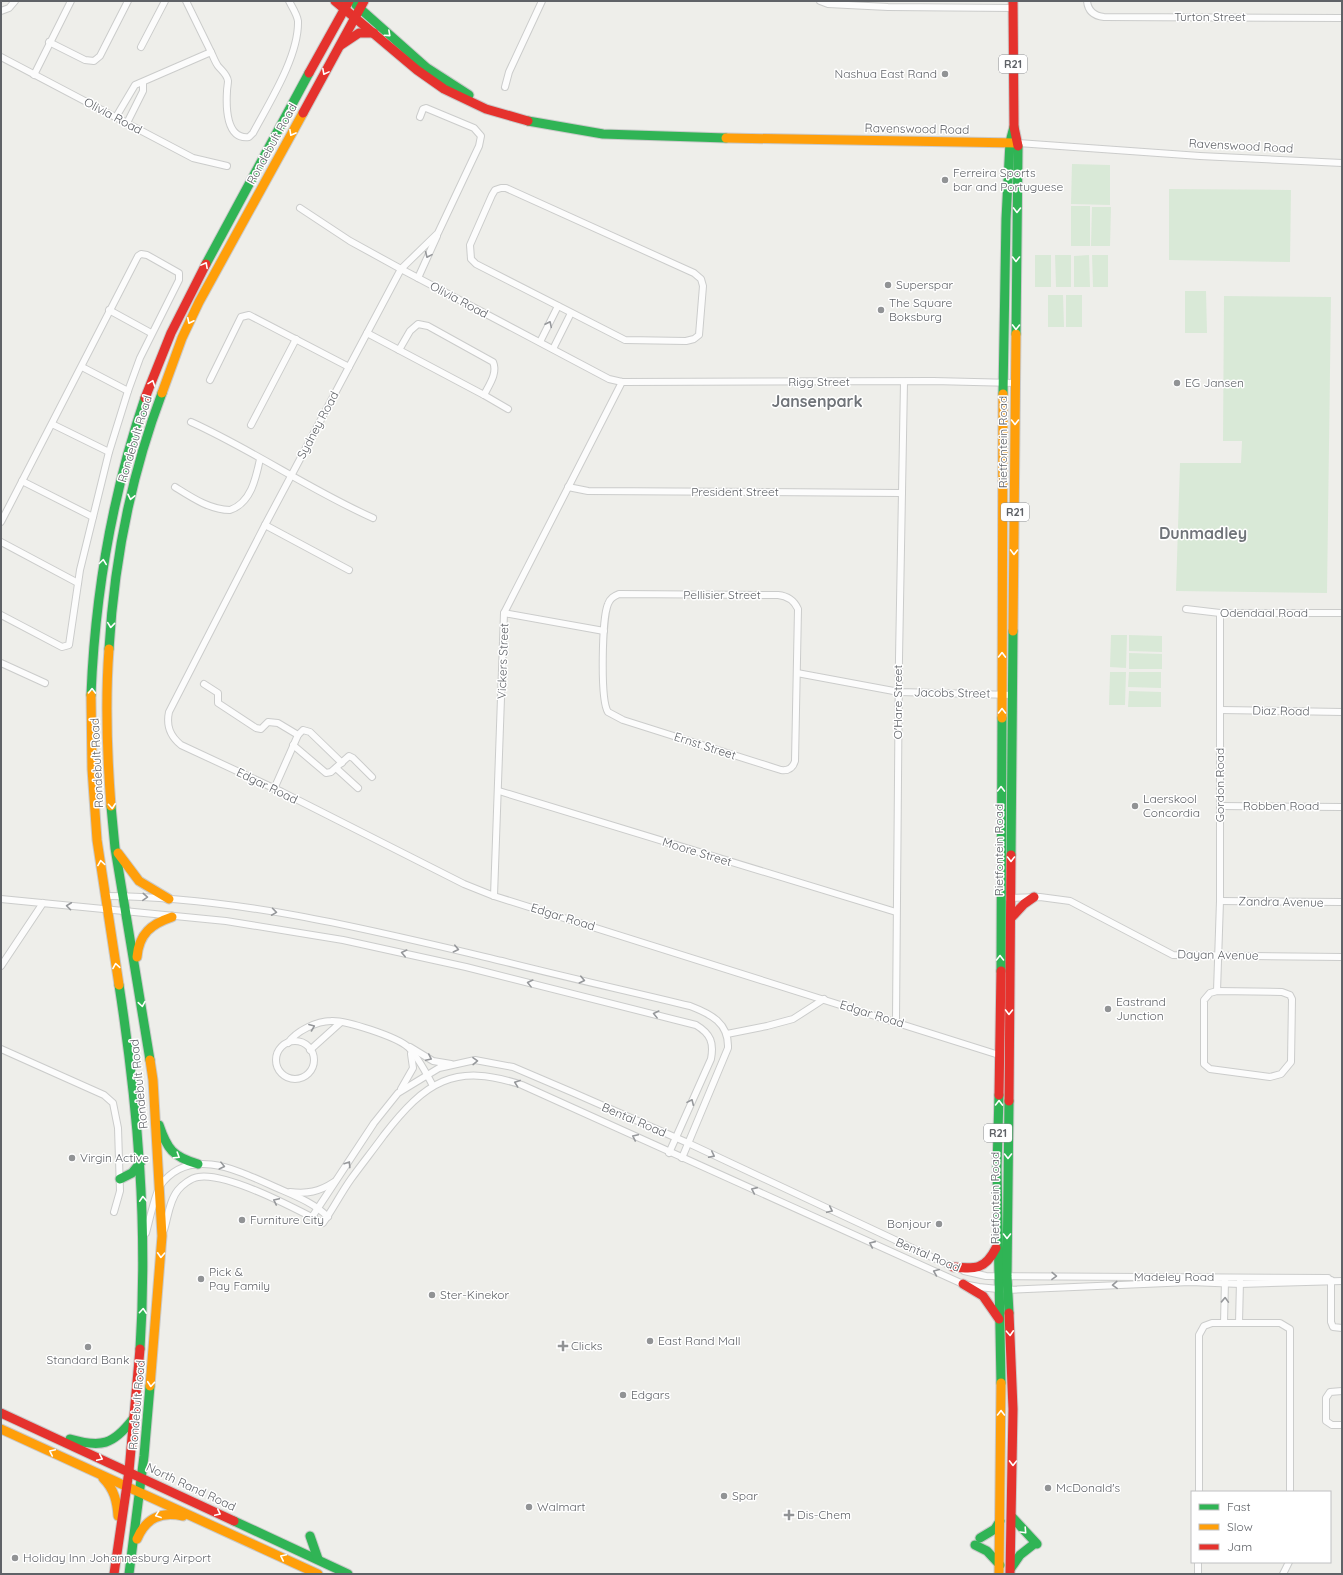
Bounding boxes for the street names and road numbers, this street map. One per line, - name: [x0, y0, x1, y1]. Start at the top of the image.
- street label: Turton Street: [1174, 9, 1246, 24]
- road number: R21: [999, 55, 1027, 73]
- street label: Olivia Road: [82, 94, 145, 137]
- street label: Rondebult Road: [243, 101, 300, 187]
- street label: Ravenswood Road: [865, 120, 969, 137]
- street label: Ravenswood Road: [1188, 135, 1294, 156]
- street label: Olivia Road: [428, 278, 491, 321]
- street label: Rigg Street: [788, 374, 850, 389]
- street label: Sydney Road: [293, 388, 342, 461]
- street label: Rondebult Road: [114, 394, 155, 484]
- street label: Rietfontein Road: [995, 396, 1010, 488]
- street label: President Street: [691, 484, 779, 499]
- road number: R21: [1001, 503, 1029, 521]
- street label: Pellisier Street: [683, 587, 761, 602]
- street label: Odendaal Road: [1220, 605, 1308, 620]
- street label: Vickers Street: [494, 623, 511, 699]
- street label: O'Hare Street: [890, 665, 905, 739]
- street label: Jacobs Street: [914, 684, 990, 701]
- street label: Diaz Road: [1252, 703, 1310, 718]
- street label: Rondebult Road: [87, 718, 106, 808]
- street label: Ernst Street: [672, 728, 738, 763]
- street label: Gordon Road: [1212, 748, 1227, 822]
- street label: Edgar Road: [234, 764, 300, 807]
- street label: Robben Road: [1243, 798, 1319, 813]
- street label: Rietfontein Road: [991, 804, 1006, 896]
- street label: Moore Street: [661, 834, 734, 869]
- street label: Zandra Avenue: [1238, 893, 1324, 910]
- street label: Edgar Road: [529, 900, 597, 933]
- street label: Dayan Avenue: [1177, 946, 1259, 963]
- street label: Edgar Road: [838, 997, 906, 1030]
- street label: Rondebult Road: [126, 1038, 151, 1130]
- street label: Bental Road: [600, 1099, 669, 1140]
- road number: R21: [984, 1124, 1012, 1142]
- street label: Rietfontein Road: [987, 1152, 1002, 1244]
- street label: Bental Road: [894, 1234, 963, 1275]
- street label: Madeley Road: [1134, 1269, 1214, 1284]
- street label: Rondebult Road: [125, 1359, 148, 1451]
- street label: North Rand Road: [144, 1459, 239, 1514]

